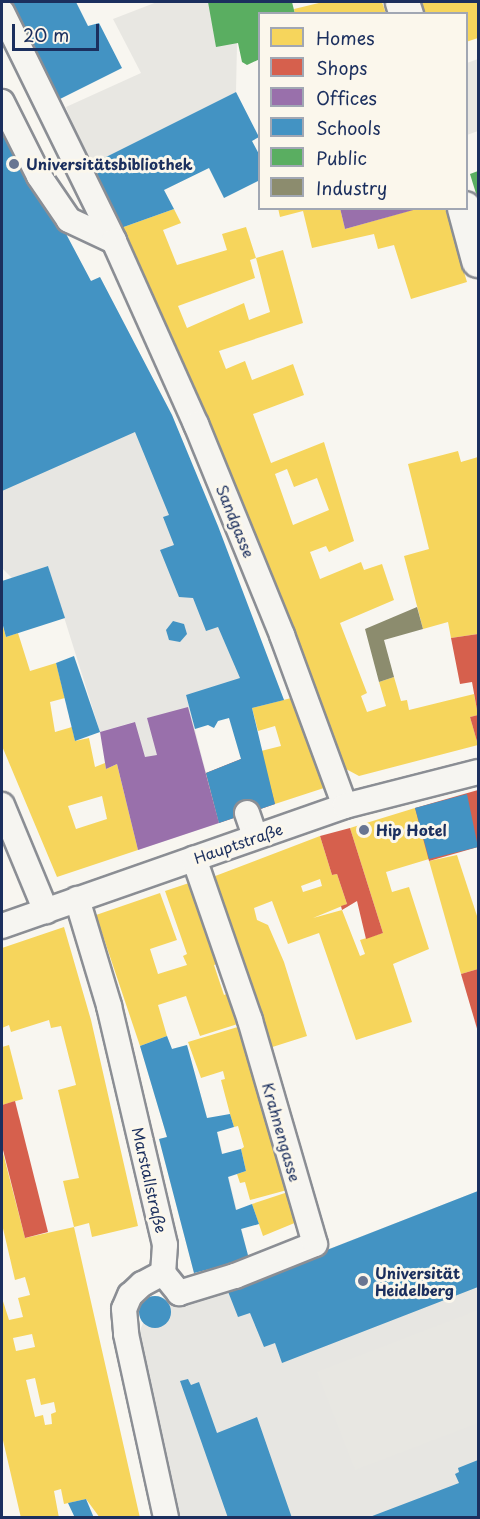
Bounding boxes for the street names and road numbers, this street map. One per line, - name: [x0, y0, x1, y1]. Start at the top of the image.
- street label: Sandgasse: [213, 482, 259, 560]
- street label: Hauptstraße: [191, 819, 285, 867]
- street label: Krahnengasse: [259, 1080, 305, 1184]
- street label: Marstallstraße: [129, 1125, 171, 1235]

